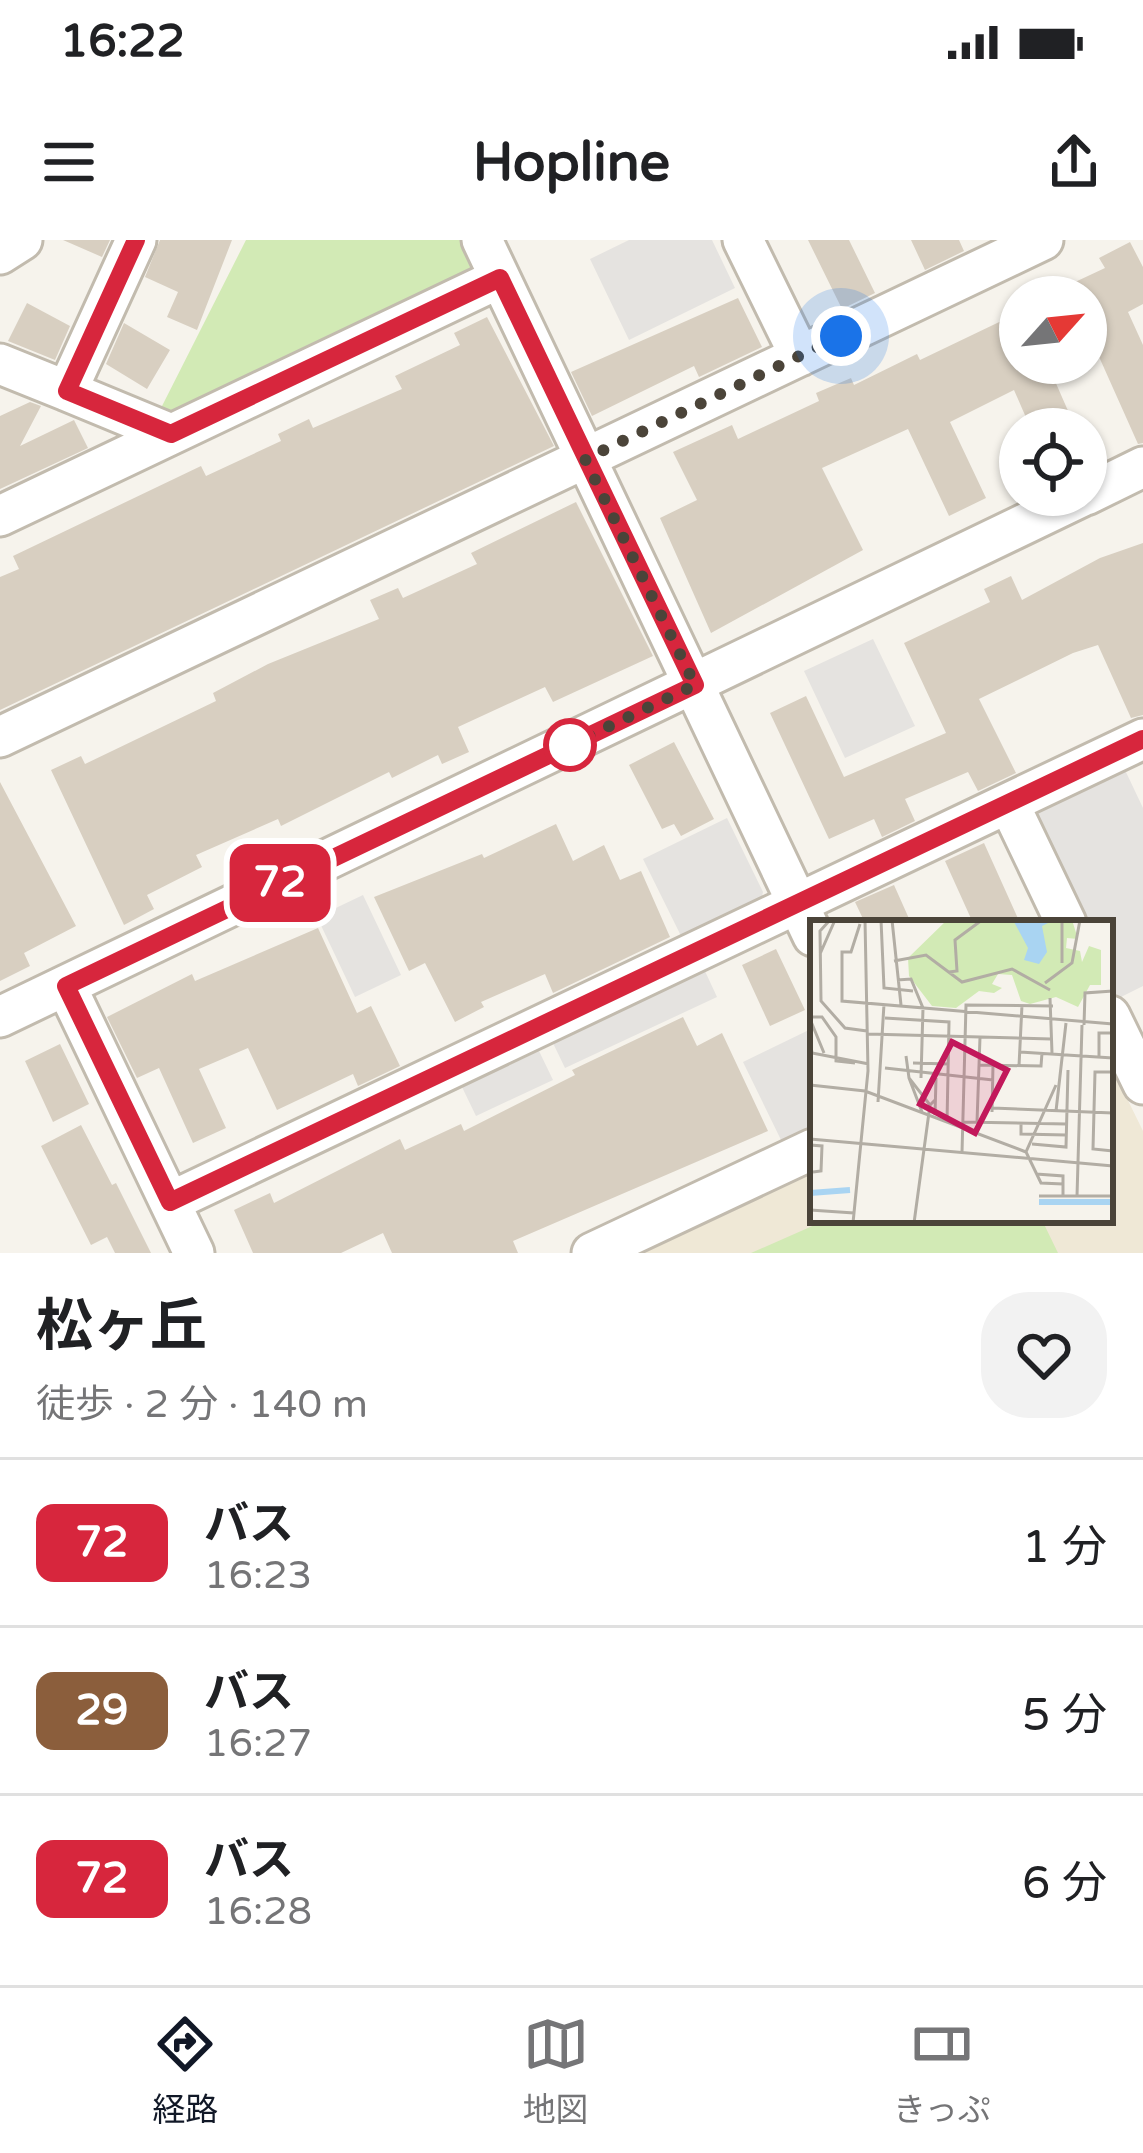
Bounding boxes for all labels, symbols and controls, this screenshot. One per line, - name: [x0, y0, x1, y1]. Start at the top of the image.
- text: 16:22: [60, 15, 185, 69]
- icon: menu: [36, 129, 102, 195]
- icon: share: [1041, 129, 1107, 195]
- text: Hopline: [473, 130, 670, 195]
- north arrow: [999, 276, 1107, 384]
- map controls: [999, 276, 1107, 516]
- your location: [811, 306, 871, 366]
- button: locate: [999, 408, 1107, 516]
- unlabelled marker: [545, 720, 595, 770]
- line badge: 72: [226, 844, 334, 922]
- text: 72: [254, 857, 306, 908]
- inset map: [810, 920, 1113, 1223]
- button: heart: [981, 1292, 1107, 1418]
- text: 松ヶ丘: [36, 1293, 207, 1361]
- text: 徒歩 · 2 分 · 140 m: [36, 1381, 368, 1428]
- text: バス: [204, 1498, 294, 1552]
- text: 72: [76, 1517, 128, 1568]
- text: 1 分: [1022, 1521, 1107, 1575]
- text: 16:23: [204, 1552, 312, 1599]
- text: バス: [204, 1666, 294, 1720]
- text: 29: [76, 1685, 128, 1736]
- text: 5 分: [1022, 1689, 1107, 1743]
- text: 16:27: [204, 1720, 312, 1767]
- text: バス: [204, 1834, 294, 1888]
- text: 72: [76, 1853, 128, 1904]
- text: 6 分: [1022, 1857, 1107, 1911]
- text: 16:28: [204, 1888, 312, 1935]
- tab: 経路: [152, 2011, 218, 2131]
- tab: 地図: [523, 2011, 589, 2131]
- tab: きっぷ: [893, 2011, 991, 2131]

